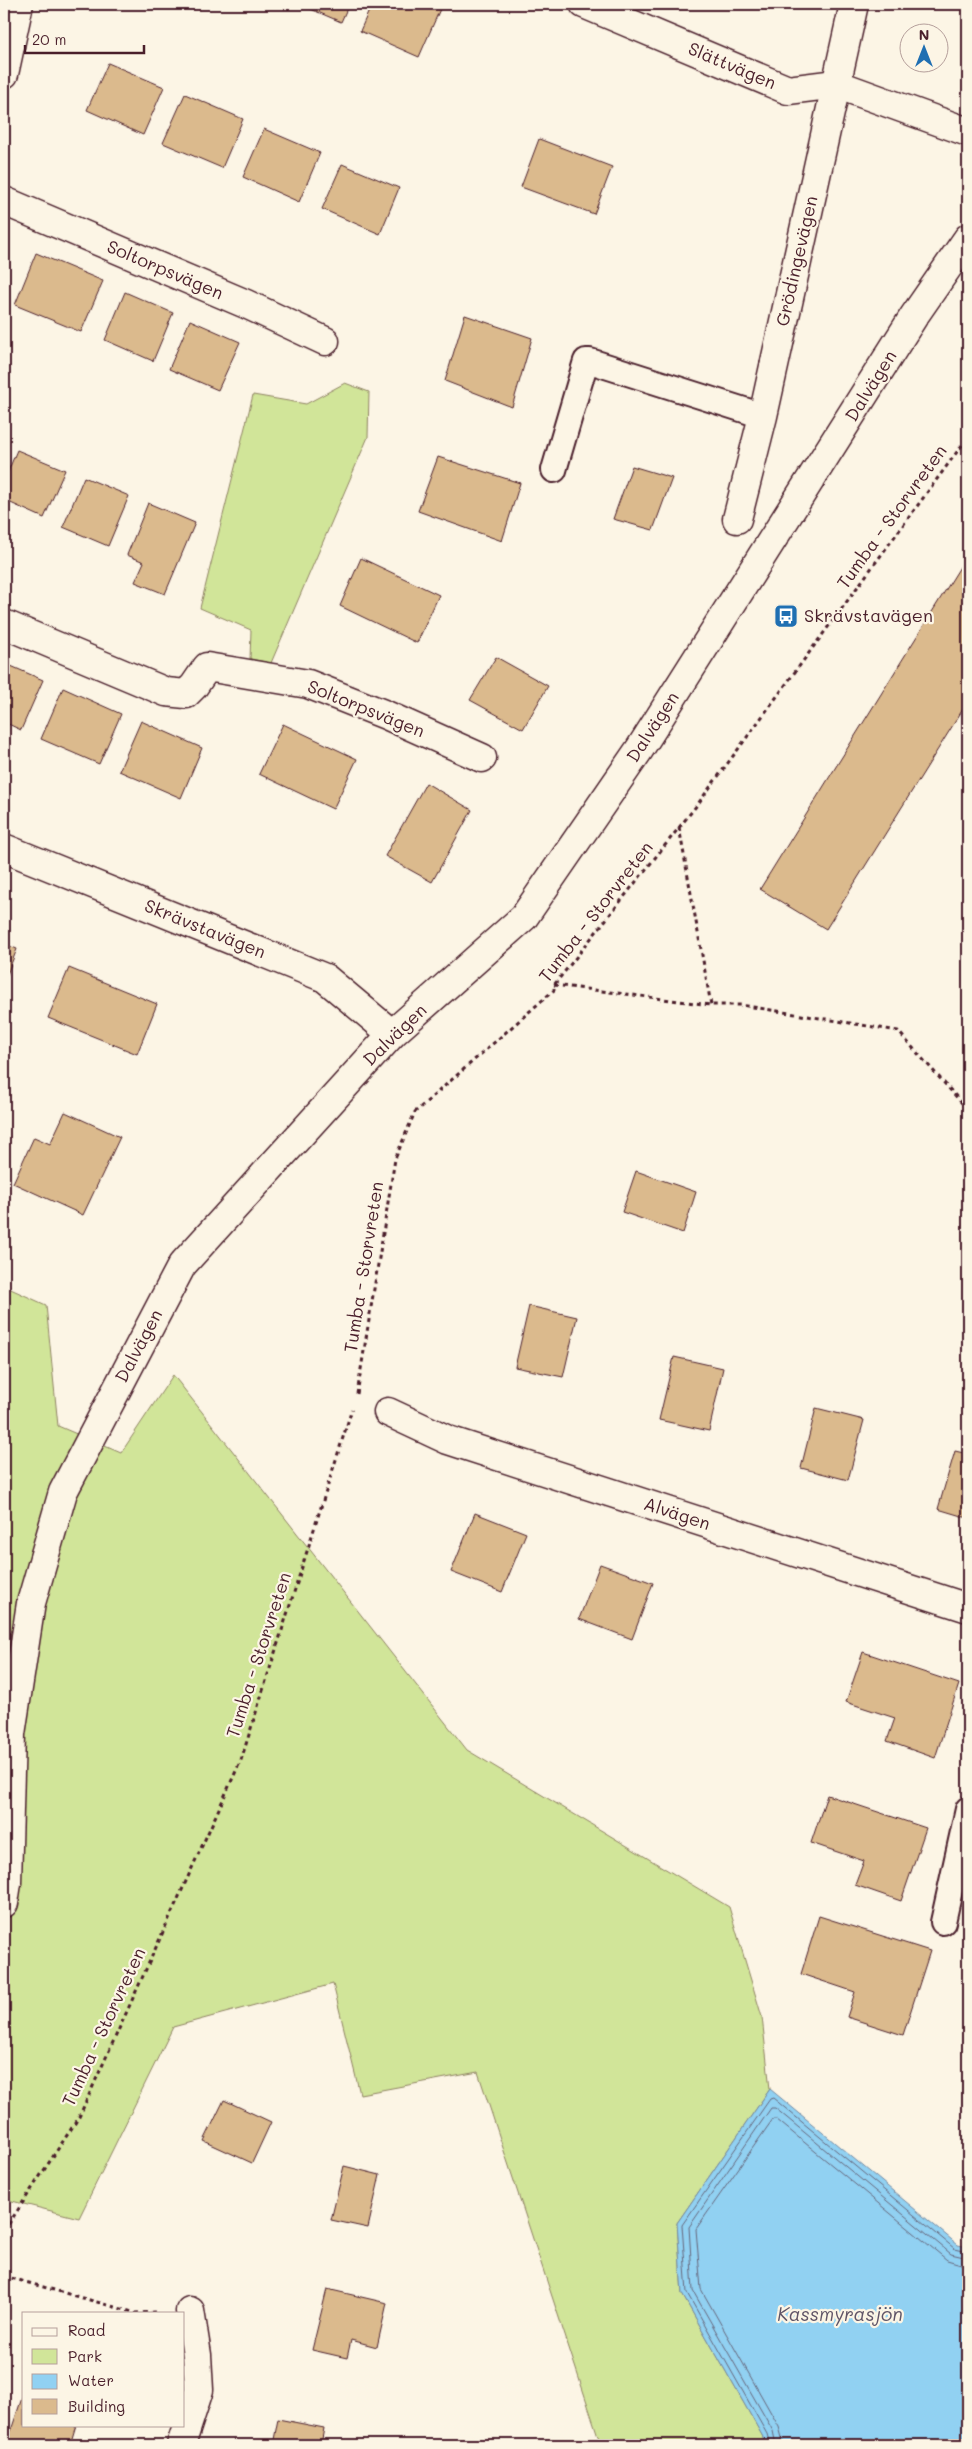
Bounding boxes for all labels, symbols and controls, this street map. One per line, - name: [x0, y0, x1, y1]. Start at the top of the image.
- scale bar: [25, 22, 144, 54]
- north arrow: [900, 22, 950, 72]
- text: N: [919, 25, 929, 44]
- text: 20 m: [32, 29, 66, 49]
- street label: Slättvägen: [685, 36, 780, 94]
- street label: Grödingevägen: [769, 193, 823, 328]
- street label: Soltorpsvägen: [103, 234, 227, 304]
- street label: Dalvägen: [839, 345, 901, 426]
- street label: Tumba - Storvreten: [831, 440, 952, 593]
- bus stop icon: Skrävstavägen: [773, 603, 799, 629]
- place label: Skrävstavägen: [804, 603, 933, 627]
- street label: Soltorpsvägen: [304, 674, 429, 742]
- street label: Dalvägen: [620, 687, 684, 766]
- street label: Tumba - Storvreten: [533, 836, 658, 987]
- street label: Skrävstavägen: [141, 893, 270, 963]
- street label: Dalvägen: [357, 998, 431, 1071]
- street label: Tumba - Storvreten: [338, 1180, 388, 1354]
- street label: Dalvägen: [109, 1305, 167, 1386]
- street label: Alvägen: [641, 1491, 714, 1535]
- street label: Tumba - Storvreten: [220, 1569, 296, 1740]
- street label: Tumba - Storvreten: [56, 1943, 150, 2110]
- water label: Kassmyrasjön: [777, 2301, 903, 2326]
- legend: [22, 2312, 185, 2426]
- text: Road: [68, 2320, 105, 2340]
- text: Park: [68, 2346, 102, 2366]
- text: Water: [68, 2370, 114, 2390]
- text: Building: [68, 2396, 125, 2416]

